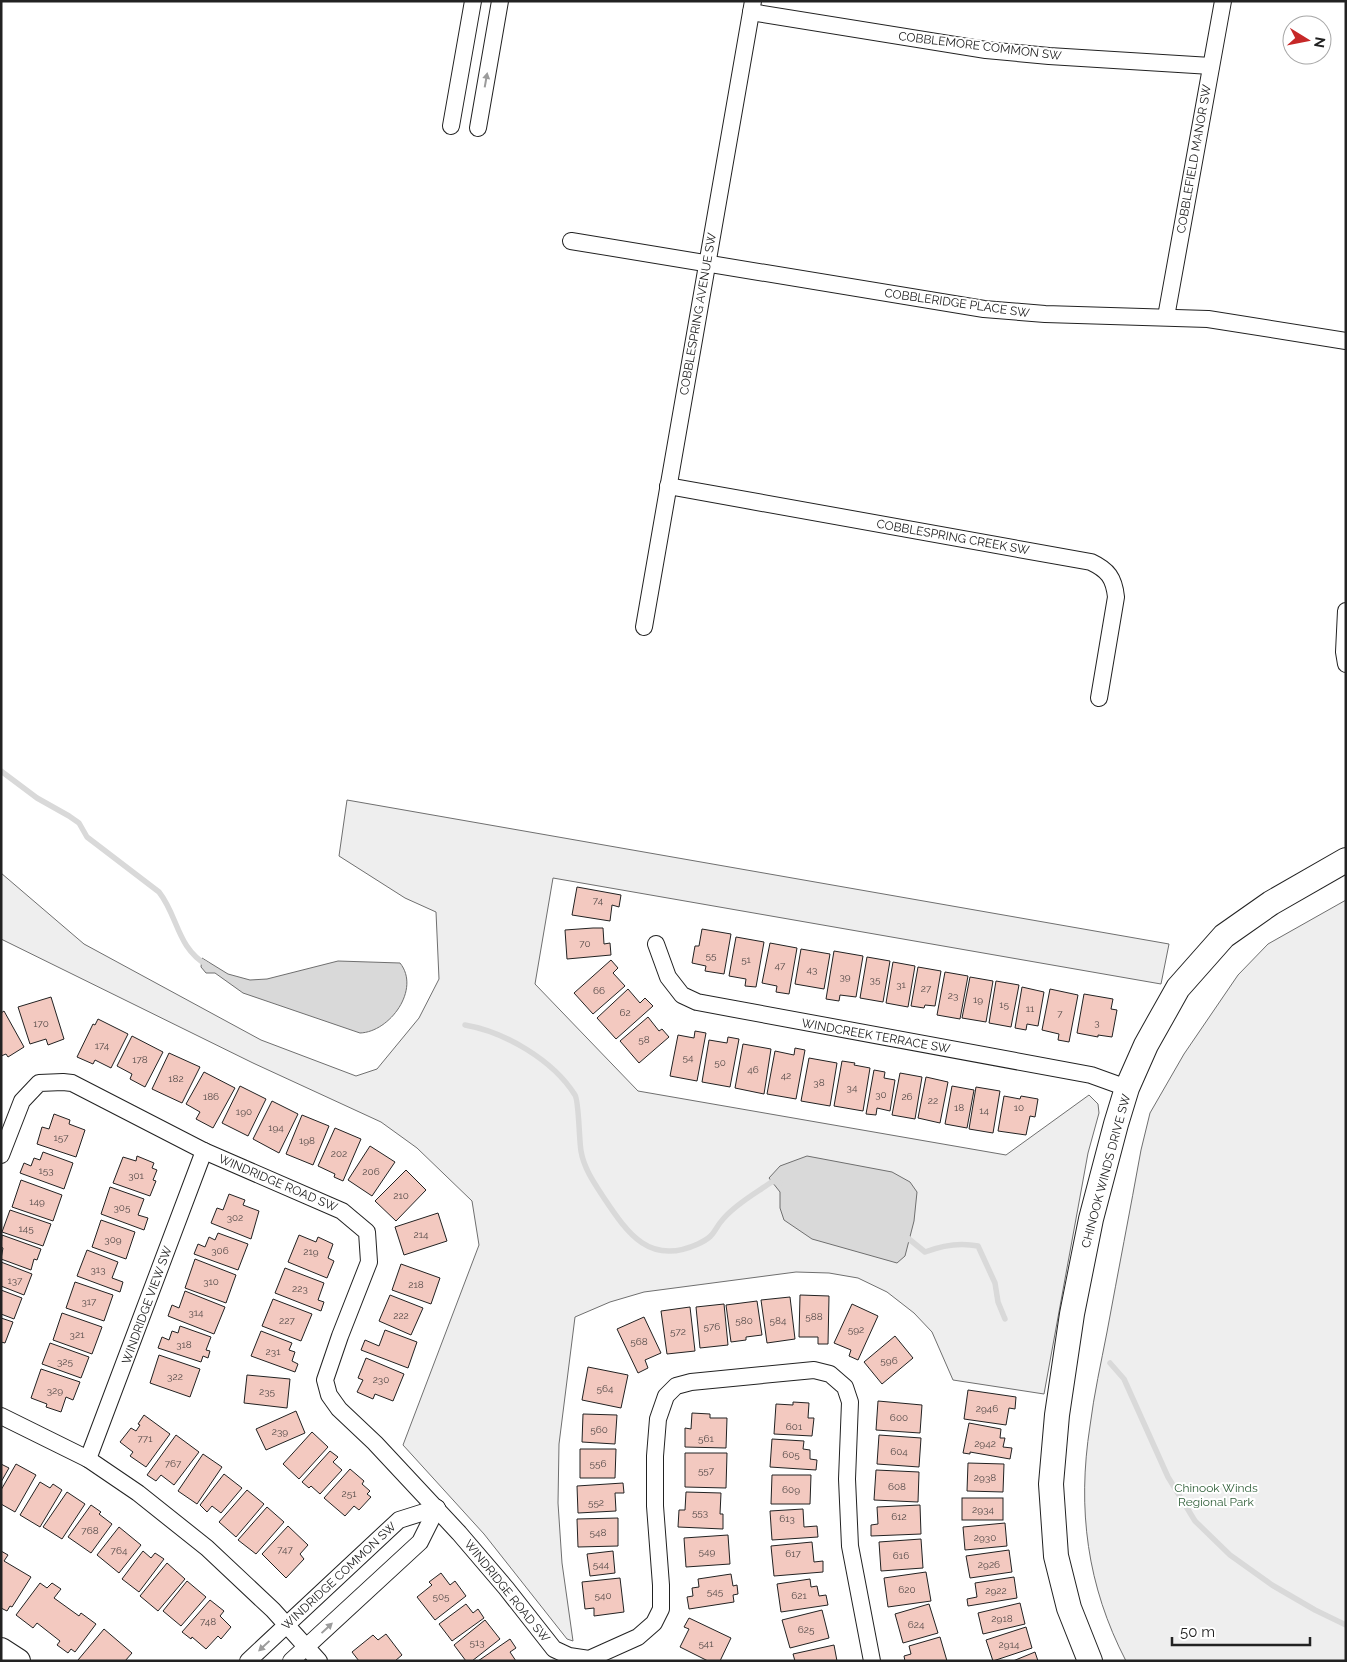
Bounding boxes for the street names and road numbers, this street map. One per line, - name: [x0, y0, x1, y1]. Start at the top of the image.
- street label: COBBLEMORE COMMON SW: [898, 29, 1063, 63]
- street label: COBBLEFIELD MANOR SW: [1174, 83, 1214, 235]
- street label: COBBLESPRING AVENUE SW: [677, 231, 719, 396]
- street label: COBBLERIDGE PLACE SW: [884, 286, 1031, 320]
- street label: COBBLESPRING CREEK SW: [876, 517, 1031, 557]
- street label: WINDCREEK TERRACE SW: [801, 1016, 952, 1056]
- street label: CHINOOK WINDS DRIVE SW: [1079, 1092, 1133, 1250]
- street label: WINDRIDGE ROAD SW: [217, 1152, 340, 1215]
- street label: WINDRIDGE VIEW SW: [119, 1244, 175, 1366]
- street label: WINDRIDGE COMMON SW: [279, 1519, 399, 1633]
- street label: WINDRIDGE ROAD SW: [461, 1537, 553, 1645]

